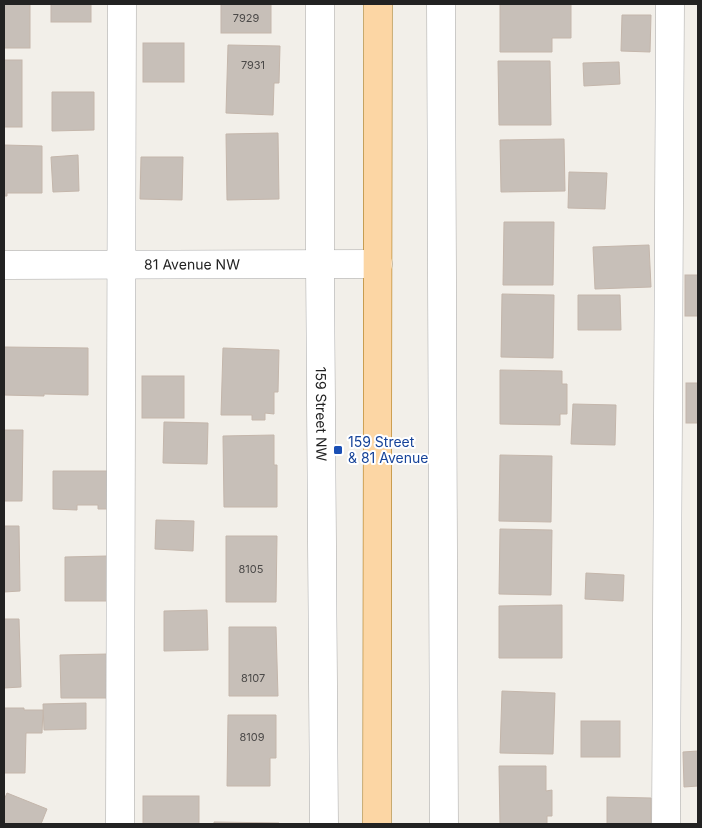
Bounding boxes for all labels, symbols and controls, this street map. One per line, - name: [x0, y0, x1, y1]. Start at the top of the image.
- house number: 7929: [233, 11, 259, 25]
- house number: 7931: [241, 58, 265, 72]
- street label: 81 Avenue NW: [144, 255, 240, 273]
- street label: 159 Street NW: [313, 367, 330, 462]
- place label: 159 Street & 81 Avenue: [348, 433, 428, 466]
- marker: 159 Street & 81 Avenue: [332, 444, 344, 456]
- house number: 8105: [239, 562, 264, 576]
- house number: 8107: [241, 671, 265, 685]
- house number: 8109: [239, 730, 265, 744]

